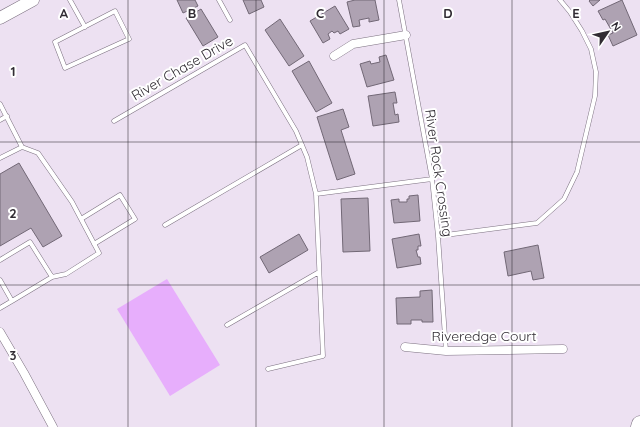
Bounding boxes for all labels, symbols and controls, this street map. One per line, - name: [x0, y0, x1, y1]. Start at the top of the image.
- text: A: [60, 5, 69, 21]
- text: B: [188, 5, 196, 21]
- text: C: [316, 5, 324, 21]
- text: D: [443, 5, 453, 21]
- text: E: [572, 5, 580, 21]
- north arrow: [588, 12, 628, 52]
- text: N: [608, 19, 624, 34]
- street label: River Chase Drive: [128, 32, 236, 104]
- text: 1: [10, 63, 16, 79]
- street label: River Rock Crossing: [421, 108, 457, 238]
- text: 2: [9, 205, 17, 221]
- street label: Riveredge Court: [432, 327, 537, 345]
- text: 3: [10, 347, 17, 363]

